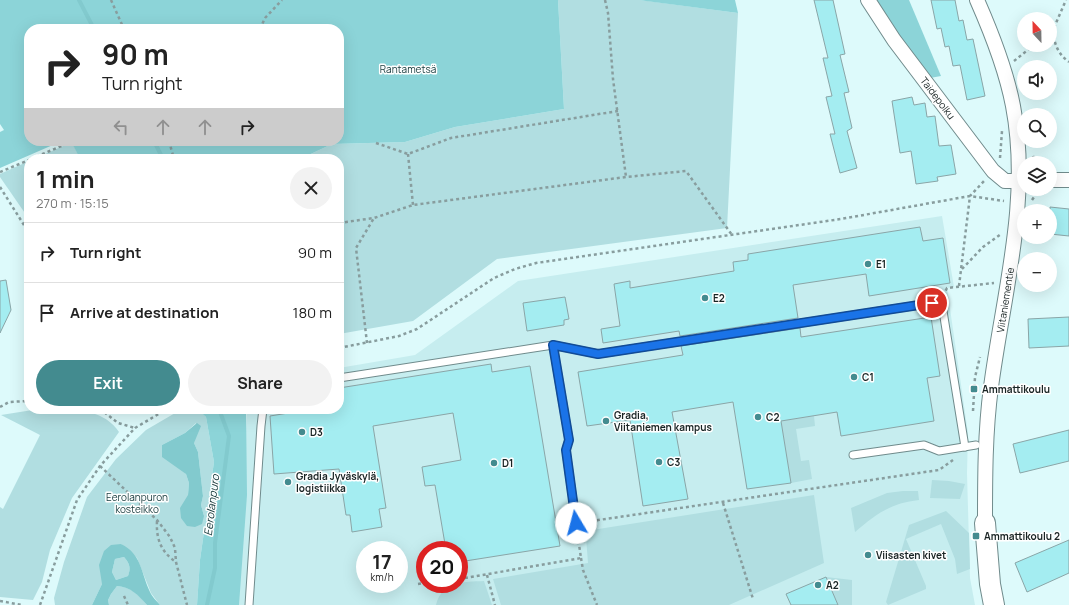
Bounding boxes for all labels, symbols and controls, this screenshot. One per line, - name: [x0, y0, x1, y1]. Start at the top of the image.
- north arrow: [1017, 12, 1057, 52]
- map controls: [1017, 12, 1057, 292]
- text: 90 m: [102, 35, 169, 73]
- icon: right: [36, 40, 88, 92]
- button: sound: [1017, 60, 1057, 100]
- park label: Rantametsä: [380, 62, 436, 76]
- text: Turn right: [102, 71, 183, 95]
- street label: Taidepolku: [917, 74, 959, 122]
- button: search: [1017, 108, 1057, 148]
- icon: left: [110, 116, 132, 138]
- icon: ahead: [152, 116, 174, 138]
- icon: ahead: [194, 116, 216, 138]
- icon: right: [236, 116, 258, 138]
- button: layers: [1017, 156, 1057, 196]
- text: 1 min: [36, 162, 95, 195]
- button: close: [290, 167, 332, 209]
- text: 270 m · 15:15: [36, 194, 109, 212]
- button: +: [1017, 204, 1057, 244]
- icon: right: [36, 242, 58, 264]
- text: Turn right: [70, 242, 141, 263]
- text: 90 m: [298, 242, 332, 263]
- button: −: [1017, 252, 1057, 292]
- place label: E1: [876, 257, 886, 271]
- marker: E1: [863, 259, 873, 269]
- street label: Viitaniementie: [993, 266, 1017, 334]
- pin: [915, 286, 949, 320]
- place label: E2: [713, 291, 725, 305]
- icon: arrive: [921, 292, 943, 314]
- marker: E2: [700, 293, 710, 303]
- icon: arrive: [36, 302, 58, 324]
- text: Arrive at destination: [70, 302, 219, 323]
- text: 180 m: [293, 302, 332, 323]
- button: Exit: [36, 360, 180, 406]
- button: Share: [188, 360, 332, 406]
- place label: C1: [862, 370, 874, 384]
- marker: C1: [849, 372, 859, 382]
- place label: Ammattikoulu: [982, 382, 1050, 396]
- marker: Ammattikoulu: [969, 384, 979, 394]
- place label: Gradia, Viitaniemen kampus: [614, 408, 712, 434]
- place label: C2: [766, 410, 779, 424]
- marker: C2: [753, 412, 763, 422]
- marker: Gradia, Viitaniemen kampus: [601, 416, 611, 426]
- place label: D3: [310, 425, 323, 439]
- marker: D3: [297, 427, 307, 437]
- place label: C3: [667, 455, 680, 469]
- place label: D1: [502, 456, 513, 470]
- marker: C3: [654, 457, 664, 467]
- marker: D1: [489, 458, 499, 468]
- place label: Gradia Jyväskylä, logistiikka: [296, 469, 379, 495]
- water label: Eerolanpuro: [200, 472, 222, 537]
- marker: Gradia Jyväskylä, logistiikka: [283, 477, 293, 487]
- park label: Eerolanpuron kosteikko: [106, 490, 168, 516]
- position arrow: [555, 502, 597, 544]
- place label: Ammattikoulu 2: [984, 529, 1060, 543]
- marker: Ammattikoulu 2: [971, 531, 981, 541]
- speed limit sign: 20: [416, 541, 468, 593]
- text: 17: [372, 548, 392, 575]
- place label: Viisasten kivet: [876, 548, 946, 562]
- marker: Viisasten kivet: [863, 550, 873, 560]
- text: km/h: [370, 570, 394, 584]
- place label: A2: [826, 578, 839, 592]
- marker: A2: [813, 580, 823, 590]

